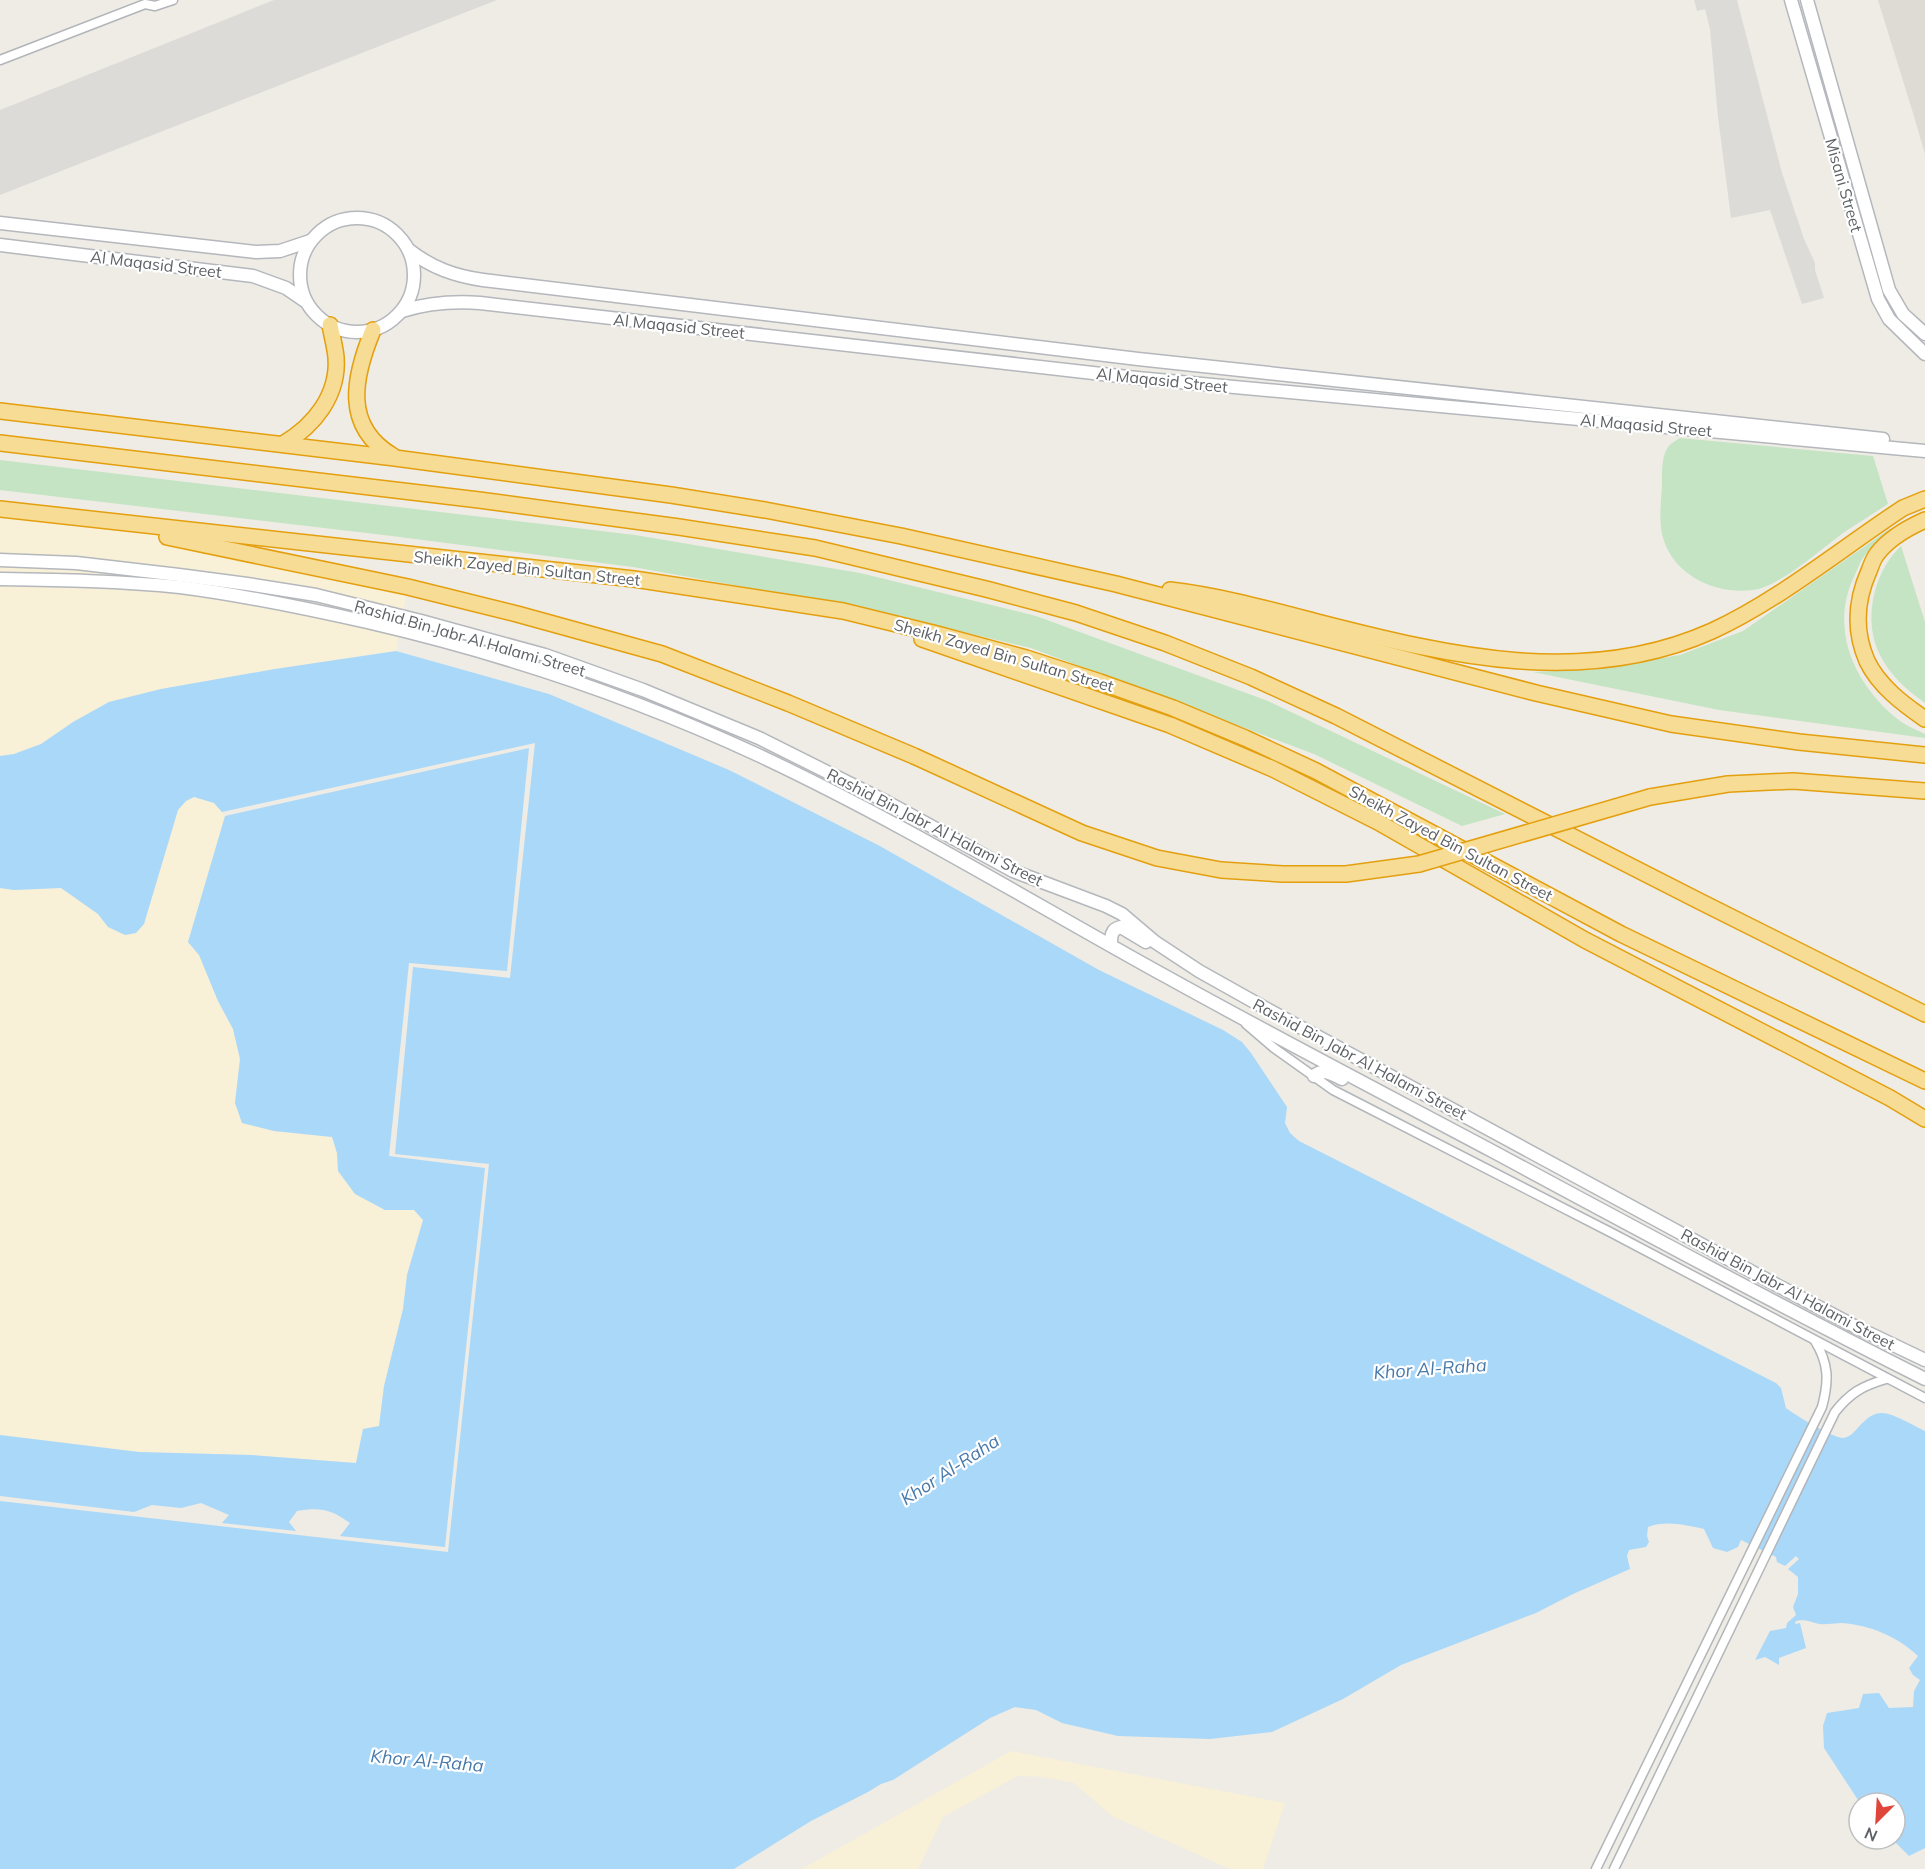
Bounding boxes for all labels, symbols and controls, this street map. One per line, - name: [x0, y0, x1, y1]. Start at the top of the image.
- street label: Misani Street: [1821, 136, 1867, 235]
- street label: Al Maqasid Street: [89, 246, 223, 282]
- street label: Al Maqasid Street: [612, 309, 746, 343]
- street label: Al Maqasid Street: [1095, 363, 1229, 397]
- street label: Al Maqasid Street: [1579, 409, 1713, 441]
- street label: Sheikh Zayed Bin Sultan Street: [413, 546, 642, 590]
- street label: Rashid Bin Jabr Al Halami Street: [352, 595, 588, 681]
- street label: Sheikh Zayed Bin Sultan Street: [892, 614, 1117, 696]
- street label: Rashid Bin Jabr Al Halami Street: [824, 764, 1047, 890]
- street label: Sheikh Zayed Bin Sultan Street: [1346, 781, 1557, 905]
- street label: Rashid Bin Jabr Al Halami Street: [1250, 994, 1471, 1124]
- street label: Rashid Bin Jabr Al Halami Street: [1678, 1224, 1899, 1354]
- water label: Khor Al-Raha: [1373, 1353, 1487, 1384]
- water label: Khor Al-Raha: [896, 1429, 1004, 1510]
- water label: Khor Al-Raha: [370, 1744, 485, 1777]
- north arrow: [1847, 1791, 1907, 1851]
- text: N: [1861, 1823, 1880, 1846]

